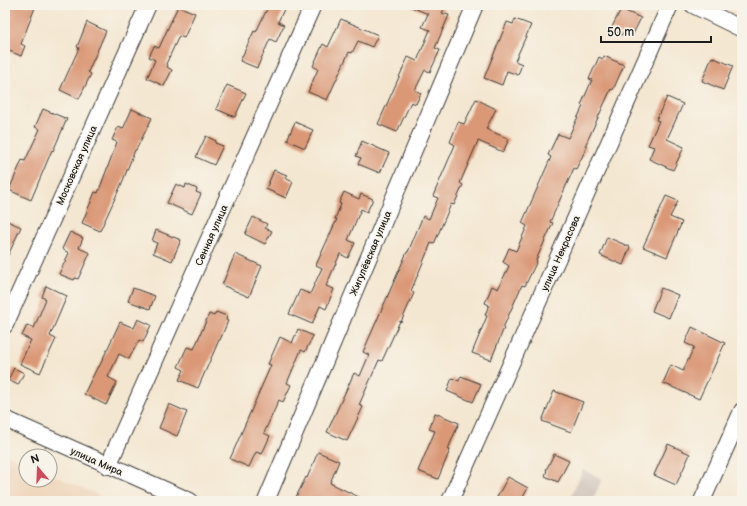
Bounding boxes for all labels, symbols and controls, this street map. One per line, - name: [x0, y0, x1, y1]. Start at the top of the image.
- scale bar: [601, 18, 711, 44]
- text: 50 m: [607, 25, 634, 40]
- street label: Московская улица: [54, 124, 100, 207]
- street label: Сенная улица: [193, 203, 231, 268]
- street label: Жигулёвская улица: [348, 209, 394, 298]
- street label: улица Некрасова: [539, 214, 583, 293]
- street label: улица Мира: [69, 445, 125, 479]
- north arrow: [18, 448, 58, 488]
- text: N: [29, 452, 41, 467]

